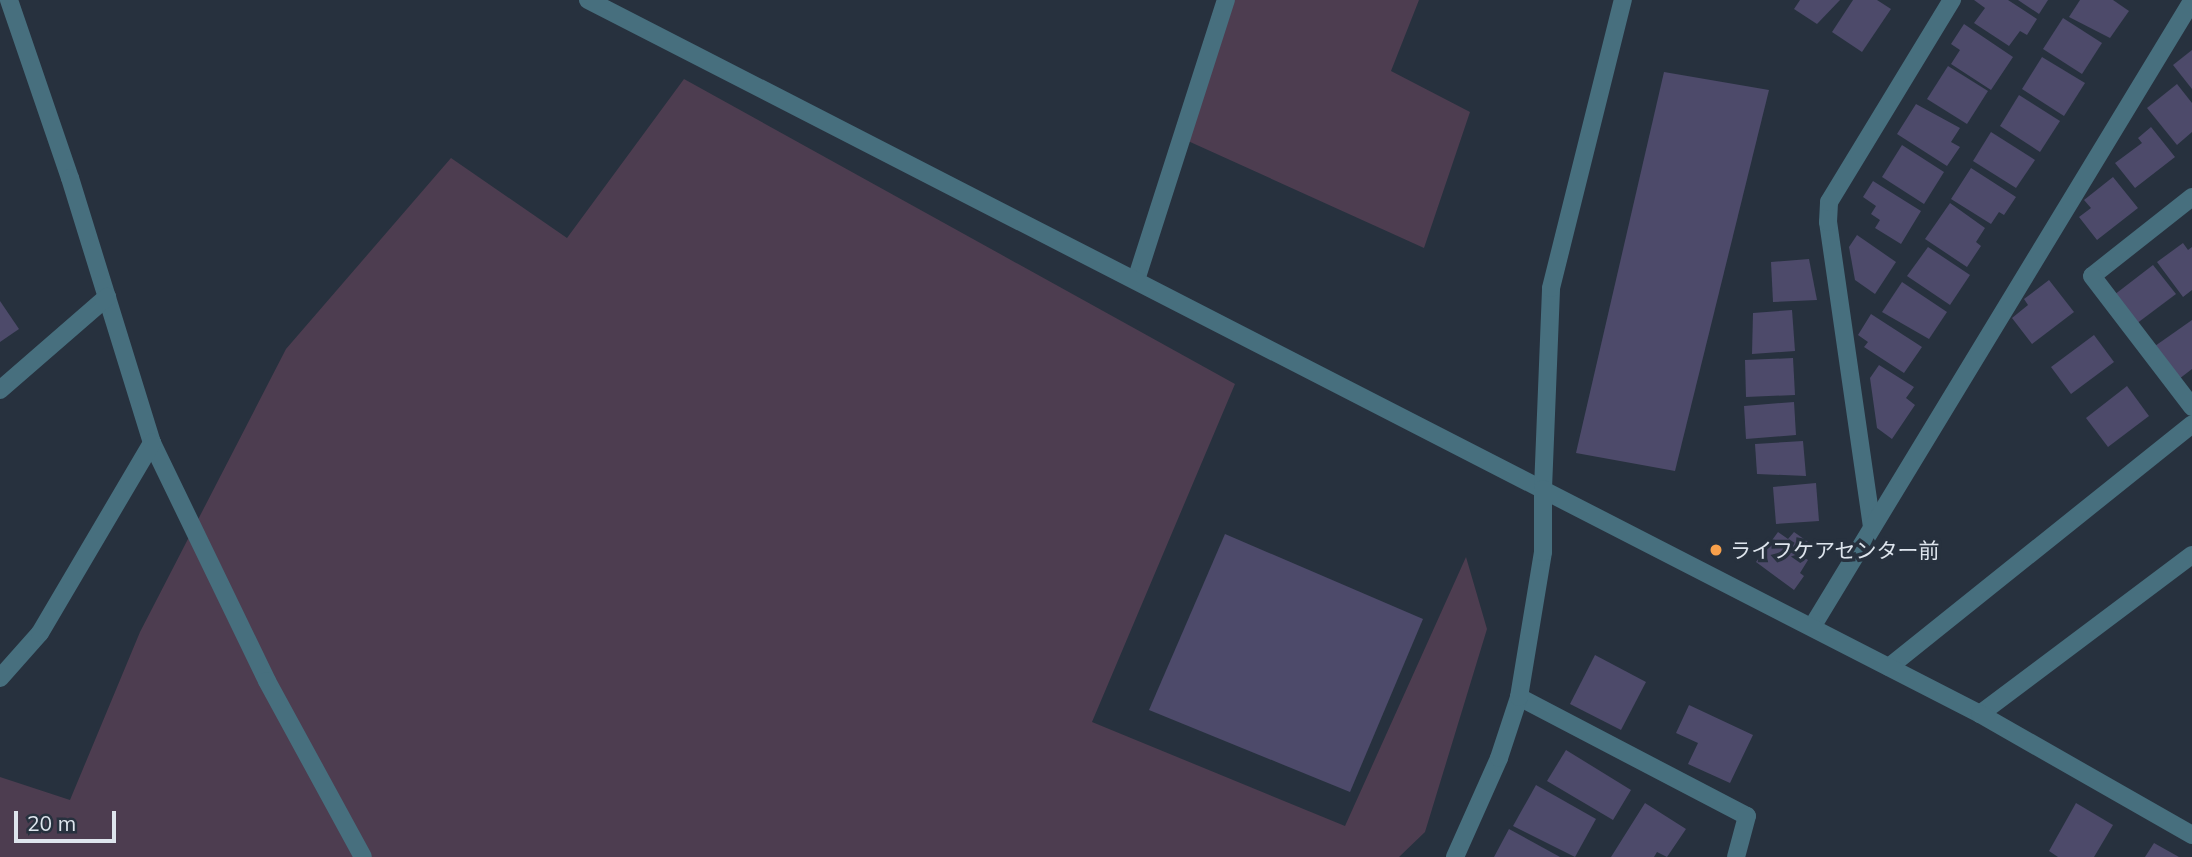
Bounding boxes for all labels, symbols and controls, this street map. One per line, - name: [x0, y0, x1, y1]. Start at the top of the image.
- place label: ライフケアセンター前: [1730, 537, 1940, 563]
- marker: ライフケアセンター前: [1708, 542, 1724, 558]
- scale bar: [18, 798, 119, 842]
- text: 20 m: [27, 810, 76, 836]

